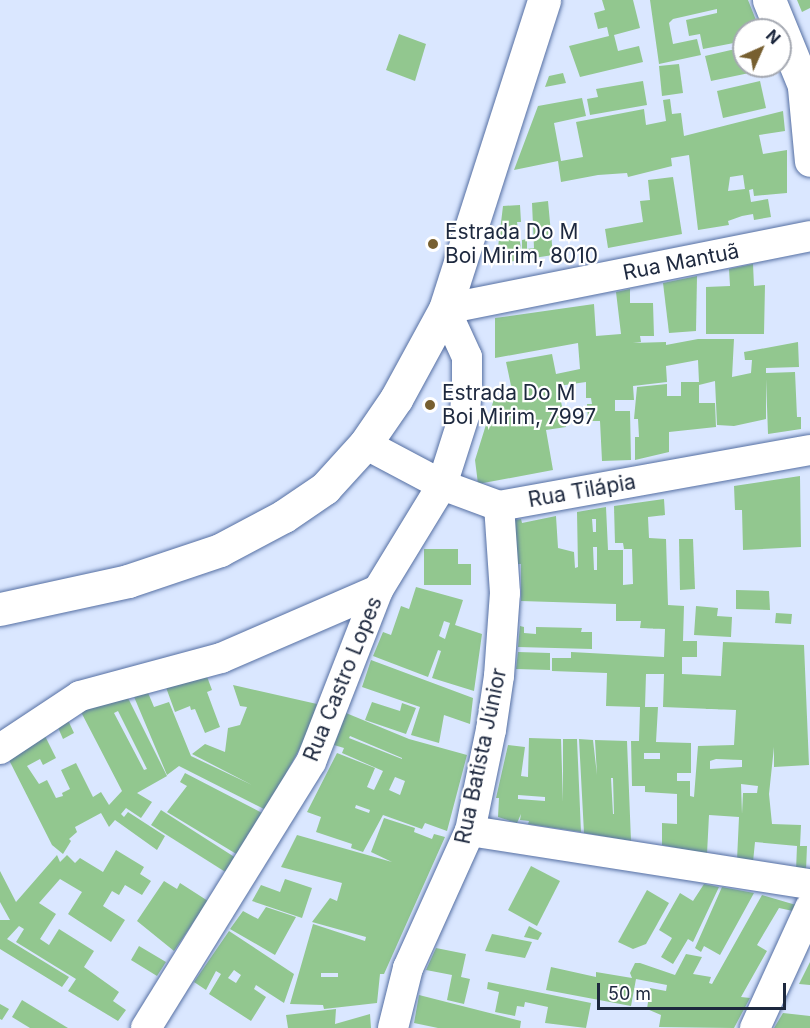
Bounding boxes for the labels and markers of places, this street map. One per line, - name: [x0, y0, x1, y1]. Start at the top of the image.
- place label: Estrada Do M Boi Mirim, 8010: [445, 219, 598, 269]
- marker: Estrada Do M Boi Mirim, 8010: [426, 237, 440, 251]
- place label: Estrada Do M Boi Mirim, 7997: [442, 380, 596, 430]
- marker: Estrada Do M Boi Mirim, 7997: [423, 398, 437, 412]

